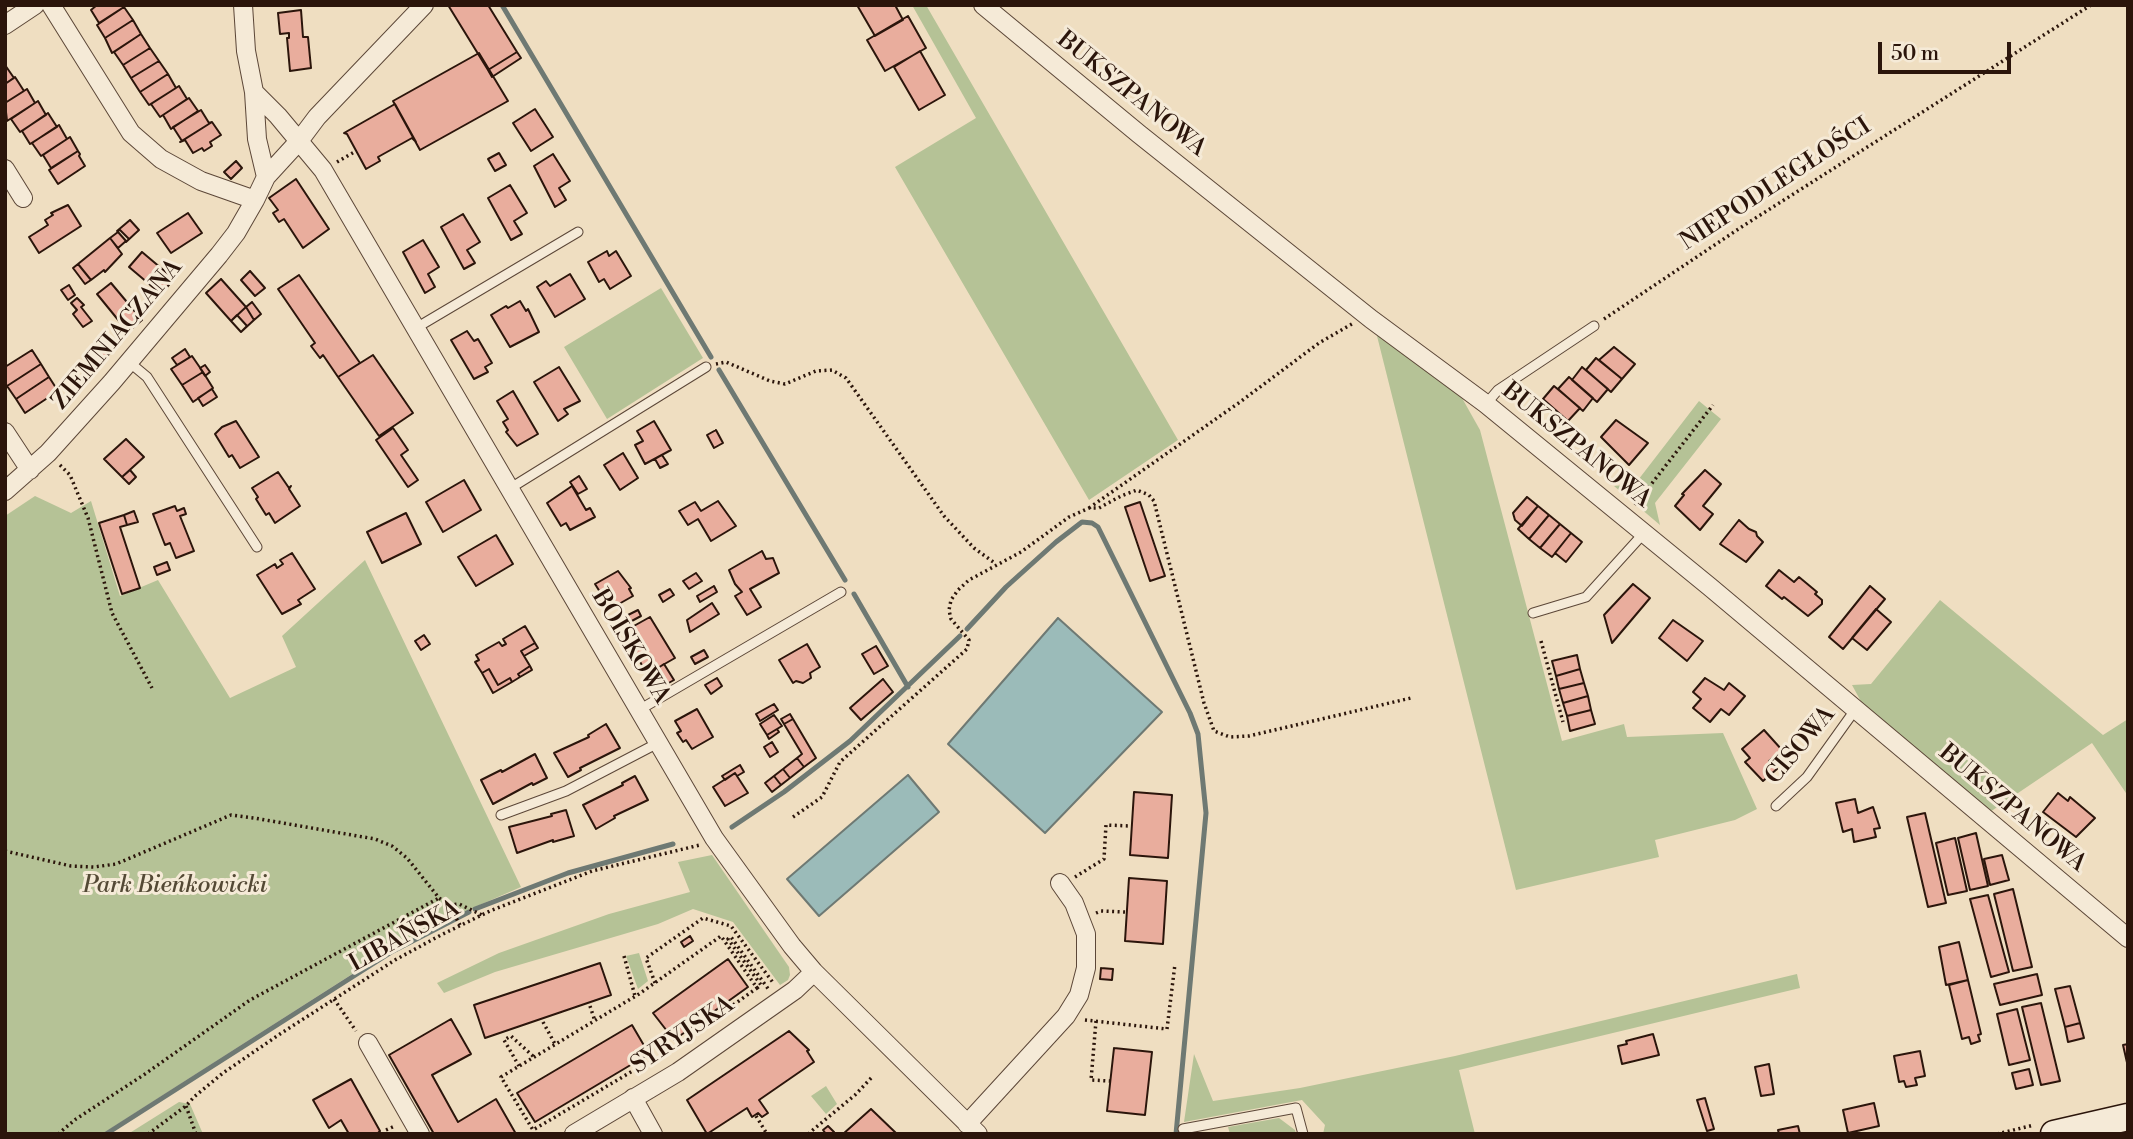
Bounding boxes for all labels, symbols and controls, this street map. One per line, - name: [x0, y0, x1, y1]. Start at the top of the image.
- street label: BUKSZPANOWA: [1051, 26, 1211, 164]
- scale bar: [1881, 28, 2014, 72]
- text: 50 m: [1891, 41, 1939, 67]
- street label: NIEPODLEGŁOŚCI: [1675, 113, 1877, 257]
- street label: ZIEMNIACZANA: [47, 254, 189, 416]
- street label: BUKSZPANOWA: [1496, 377, 1656, 515]
- street label: BOISKOWA: [585, 585, 675, 709]
- street label: CISOWA: [1760, 701, 1842, 791]
- street label: BUKSZPANOWA: [1932, 739, 2092, 879]
- park label: Park Bieńkowicki: [83, 872, 267, 900]
- street label: LIBAŃSKA: [345, 895, 465, 979]
- street label: SYRYJSKA: [626, 991, 740, 1081]

